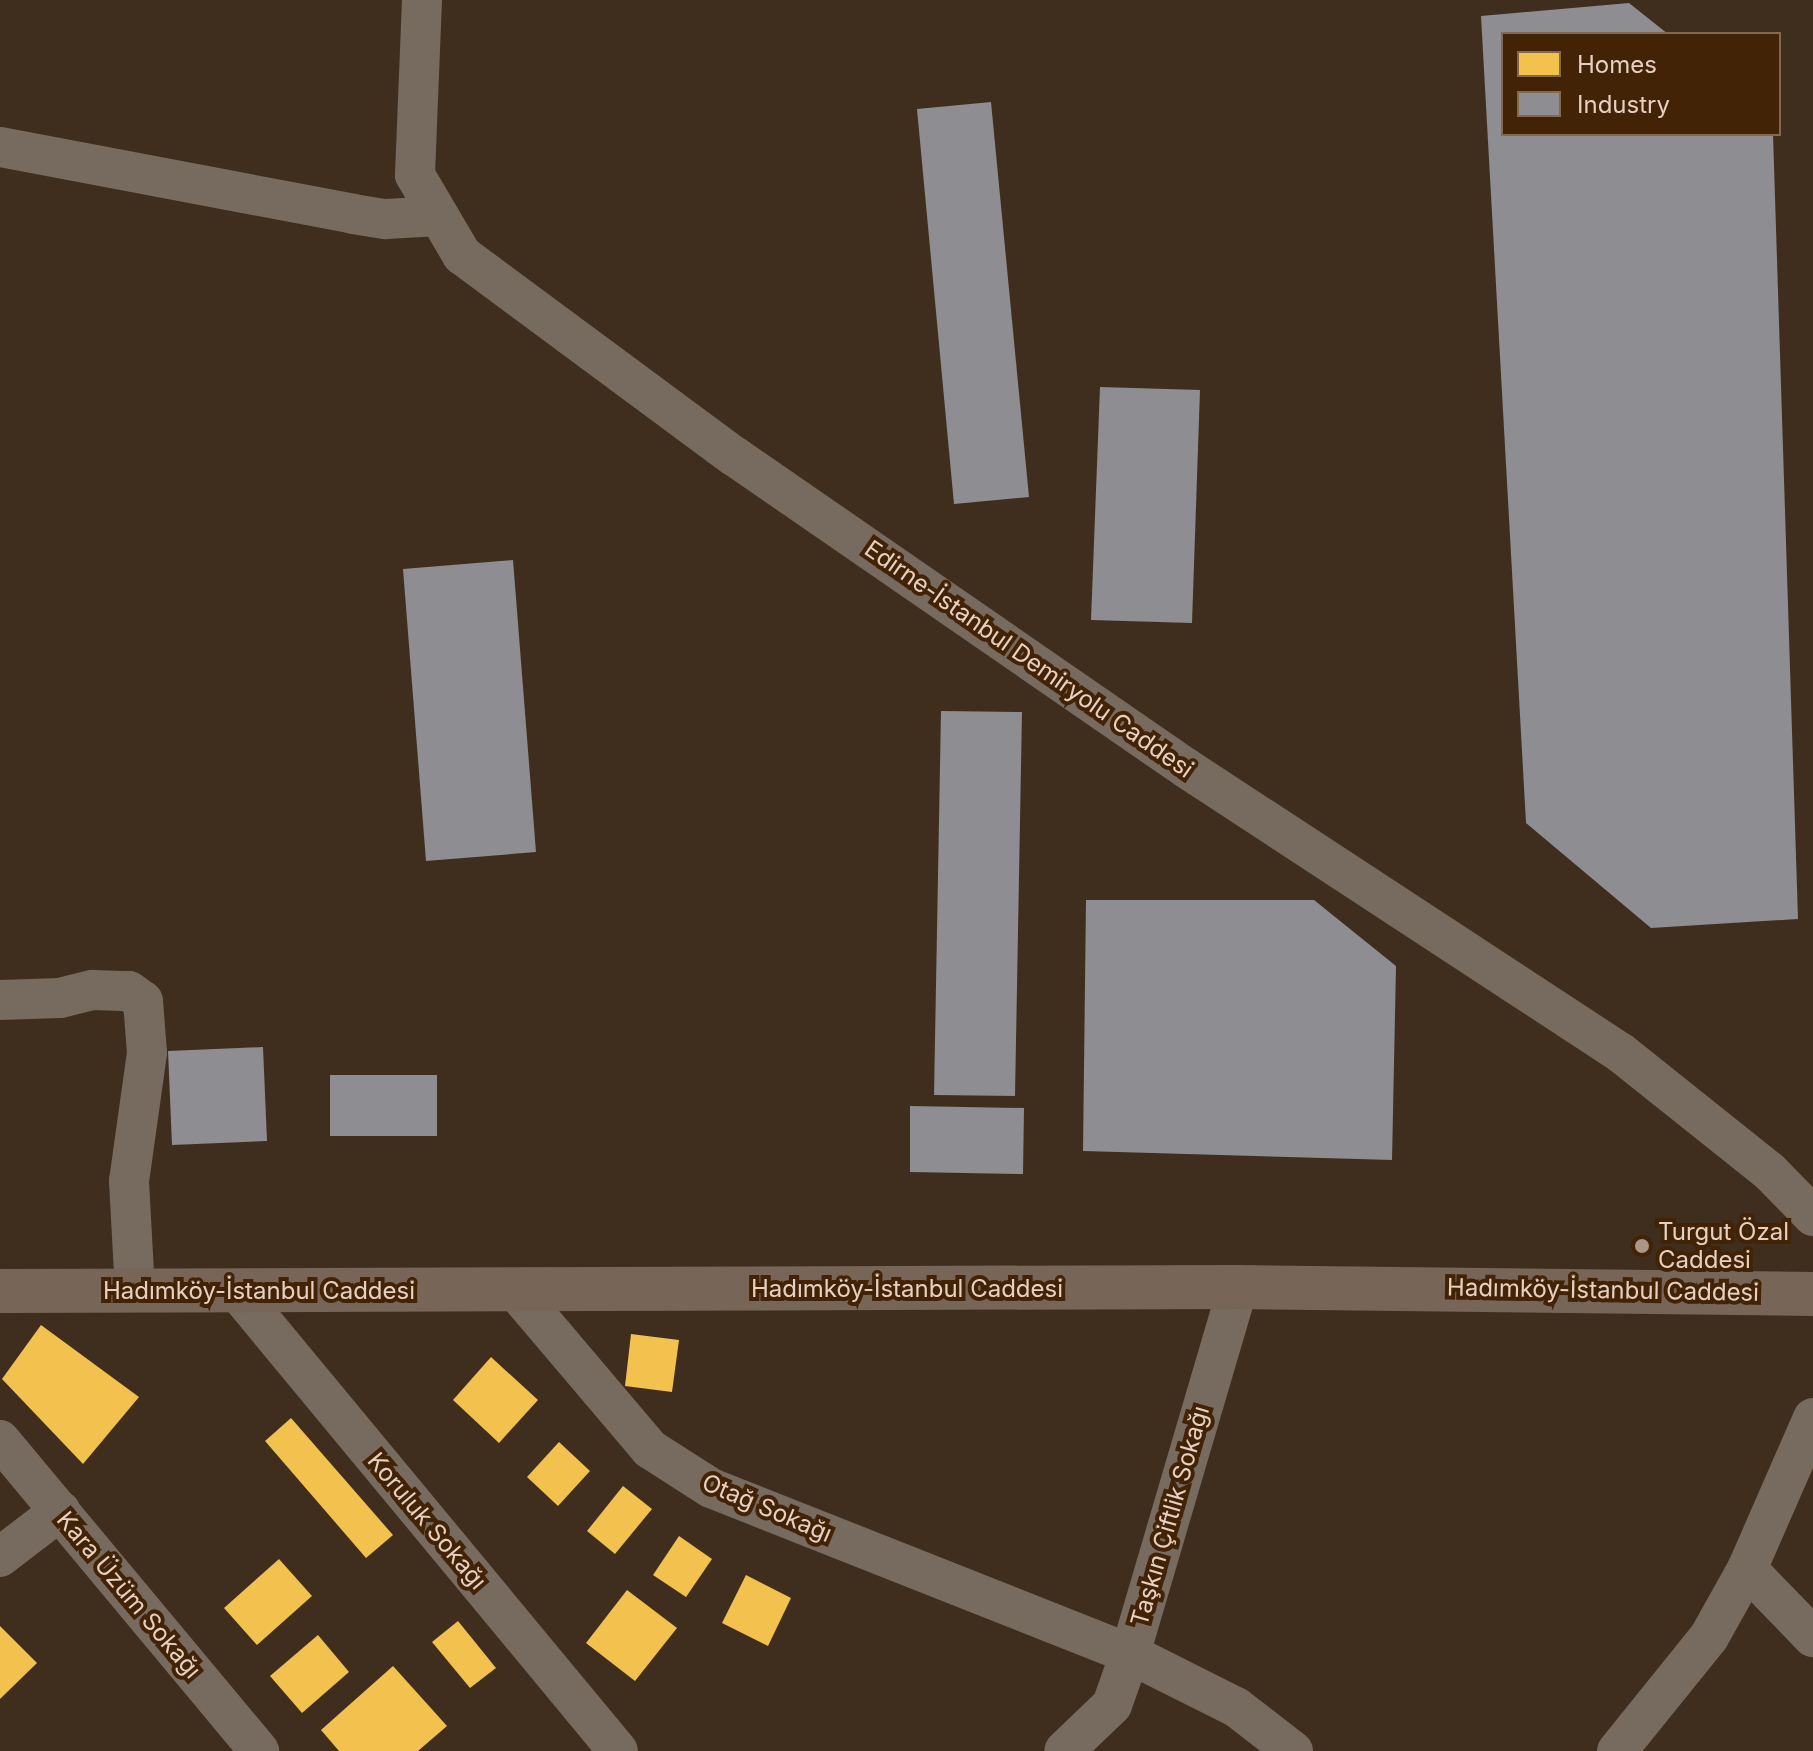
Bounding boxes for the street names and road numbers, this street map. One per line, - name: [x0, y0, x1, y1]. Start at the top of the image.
- street label: Edirne-İstanbul Demiryolu Caddesi: [859, 534, 1199, 784]
- street label: Hadımköy-İstanbul Caddesi: [1447, 1273, 1759, 1307]
- street label: Hadımköy-İstanbul Caddesi: [751, 1275, 1063, 1303]
- street label: Hadımköy-İstanbul Caddesi: [103, 1277, 415, 1305]
- street label: Taşkın Çiftlik Sokağı: [1125, 1403, 1215, 1629]
- street label: Koruluk Sokağı: [361, 1447, 493, 1595]
- street label: Otağ Sokağı: [698, 1468, 836, 1548]
- street label: Kara Üzüm Sokağı: [51, 1506, 207, 1684]

